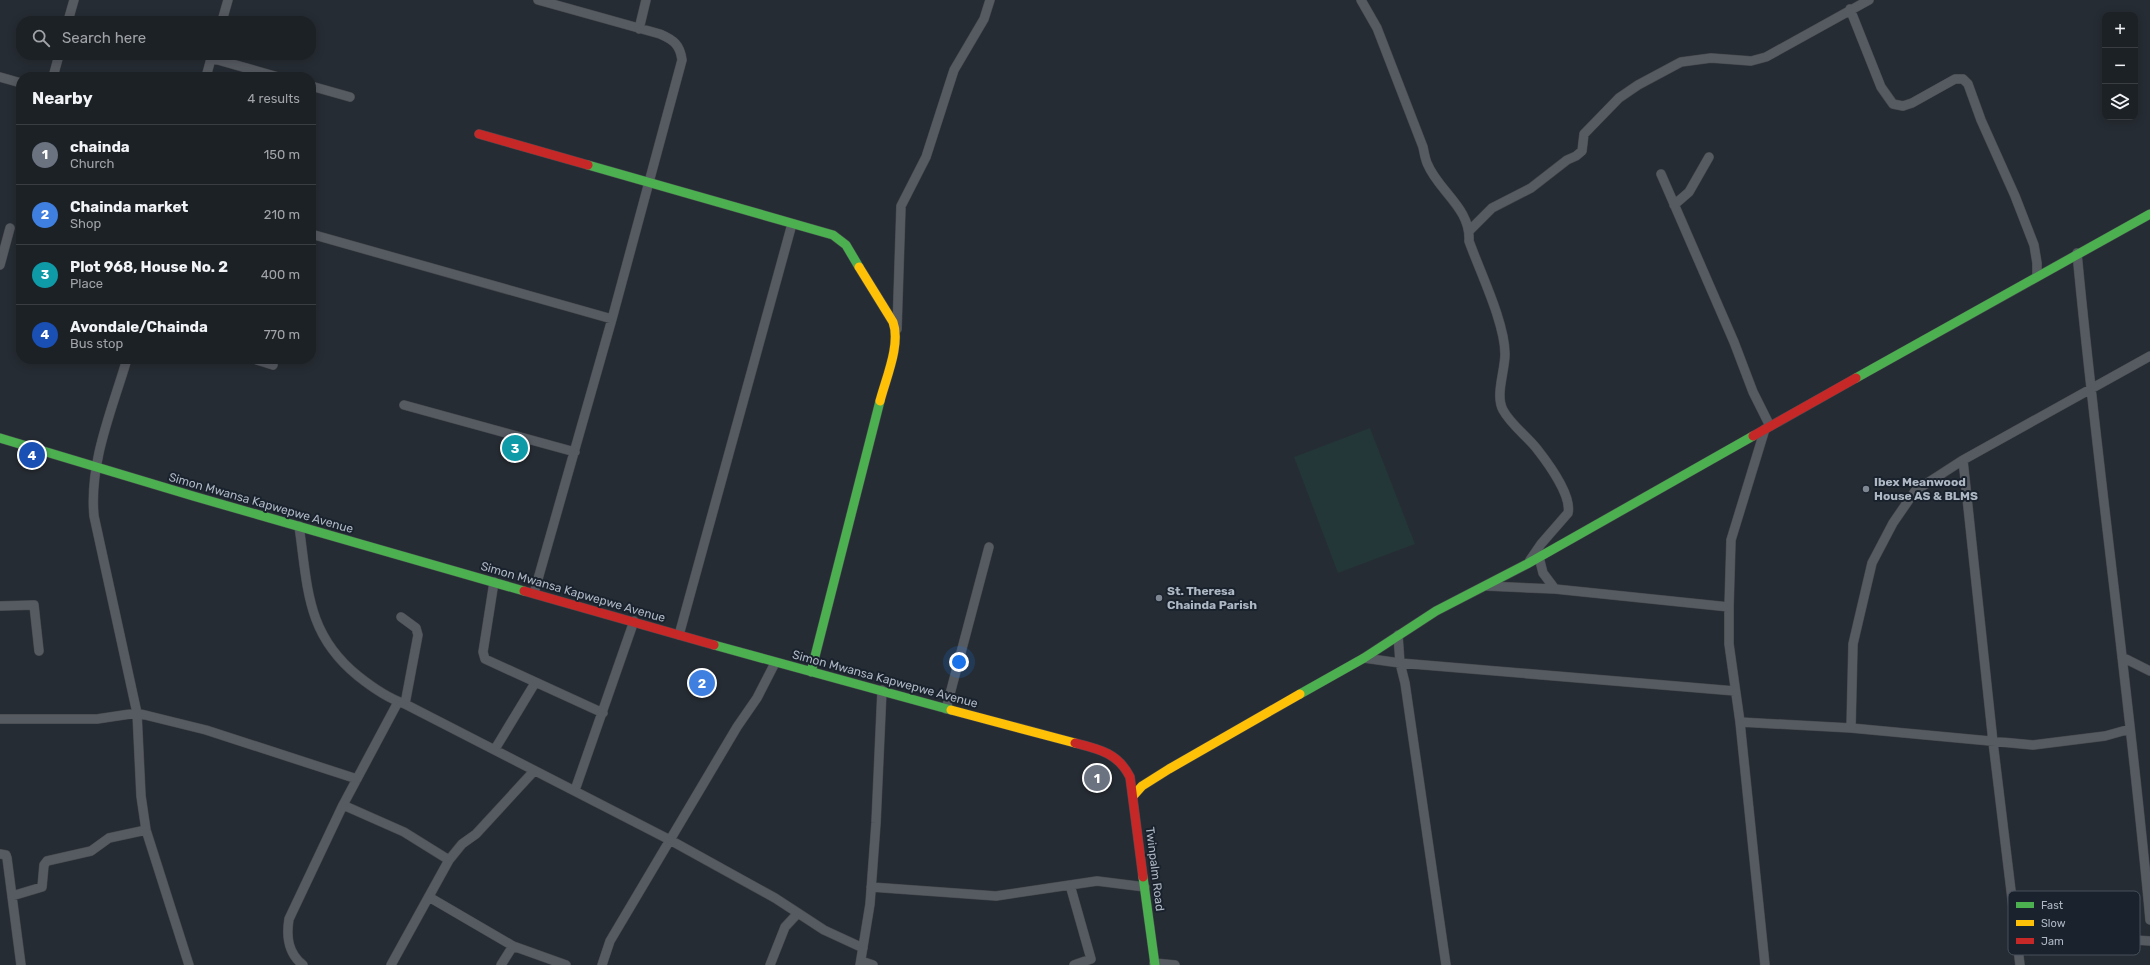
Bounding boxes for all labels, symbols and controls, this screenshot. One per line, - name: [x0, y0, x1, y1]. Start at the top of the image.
- map controls: [2102, 12, 2138, 120]
- button: +: [2102, 12, 2138, 48]
- search box: [16, 16, 316, 60]
- icon: search: [30, 27, 52, 49]
- text: Search here: [62, 29, 146, 47]
- button: −: [2102, 48, 2138, 84]
- button: layers: [2102, 84, 2138, 120]
- text: Nearby: [32, 88, 93, 108]
- text: 4 results: [247, 91, 300, 106]
- text: chainda: [70, 138, 130, 156]
- text: 1: [42, 147, 48, 162]
- text: 150 m: [264, 147, 300, 162]
- text: Church: [70, 156, 114, 171]
- text: Chainda market: [70, 198, 188, 216]
- text: 2: [41, 207, 49, 222]
- text: 210 m: [264, 207, 300, 222]
- text: Shop: [70, 216, 101, 231]
- text: Plot 968, House No. 2: [70, 258, 228, 276]
- text: 3: [41, 267, 49, 282]
- text: 400 m: [261, 267, 300, 282]
- text: Place: [70, 276, 103, 291]
- text: Avondale/Chainda: [70, 318, 208, 336]
- text: 4: [41, 327, 49, 342]
- text: 770 m: [264, 327, 300, 342]
- text: Bus stop: [70, 336, 123, 351]
- pin: 3: [502, 433, 528, 463]
- pin: 4: [19, 440, 45, 470]
- street label: Simon Mwansa Kapwepwe Avenue: [167, 470, 355, 536]
- place label: Ibex Meanwood House AS & BLMS: [1874, 475, 1978, 503]
- marker: Ibex Meanwood House AS & BLMS: [1861, 484, 1871, 494]
- street label: Simon Mwansa Kapwepwe Avenue: [479, 559, 667, 625]
- place label: St. Theresa Chainda Parish: [1167, 584, 1257, 612]
- marker: St. Theresa Chainda Parish: [1154, 593, 1164, 603]
- street label: Simon Mwansa Kapwepwe Avenue: [791, 647, 980, 711]
- your location: [949, 652, 969, 672]
- pin: 2: [689, 668, 715, 698]
- pin: 1: [1084, 763, 1110, 793]
- street label: Twinpalm Road: [1143, 826, 1167, 912]
- legend: [2008, 891, 2140, 955]
- text: Fast: [2041, 899, 2064, 912]
- text: Slow: [2041, 917, 2066, 930]
- text: Jam: [2041, 935, 2064, 948]

